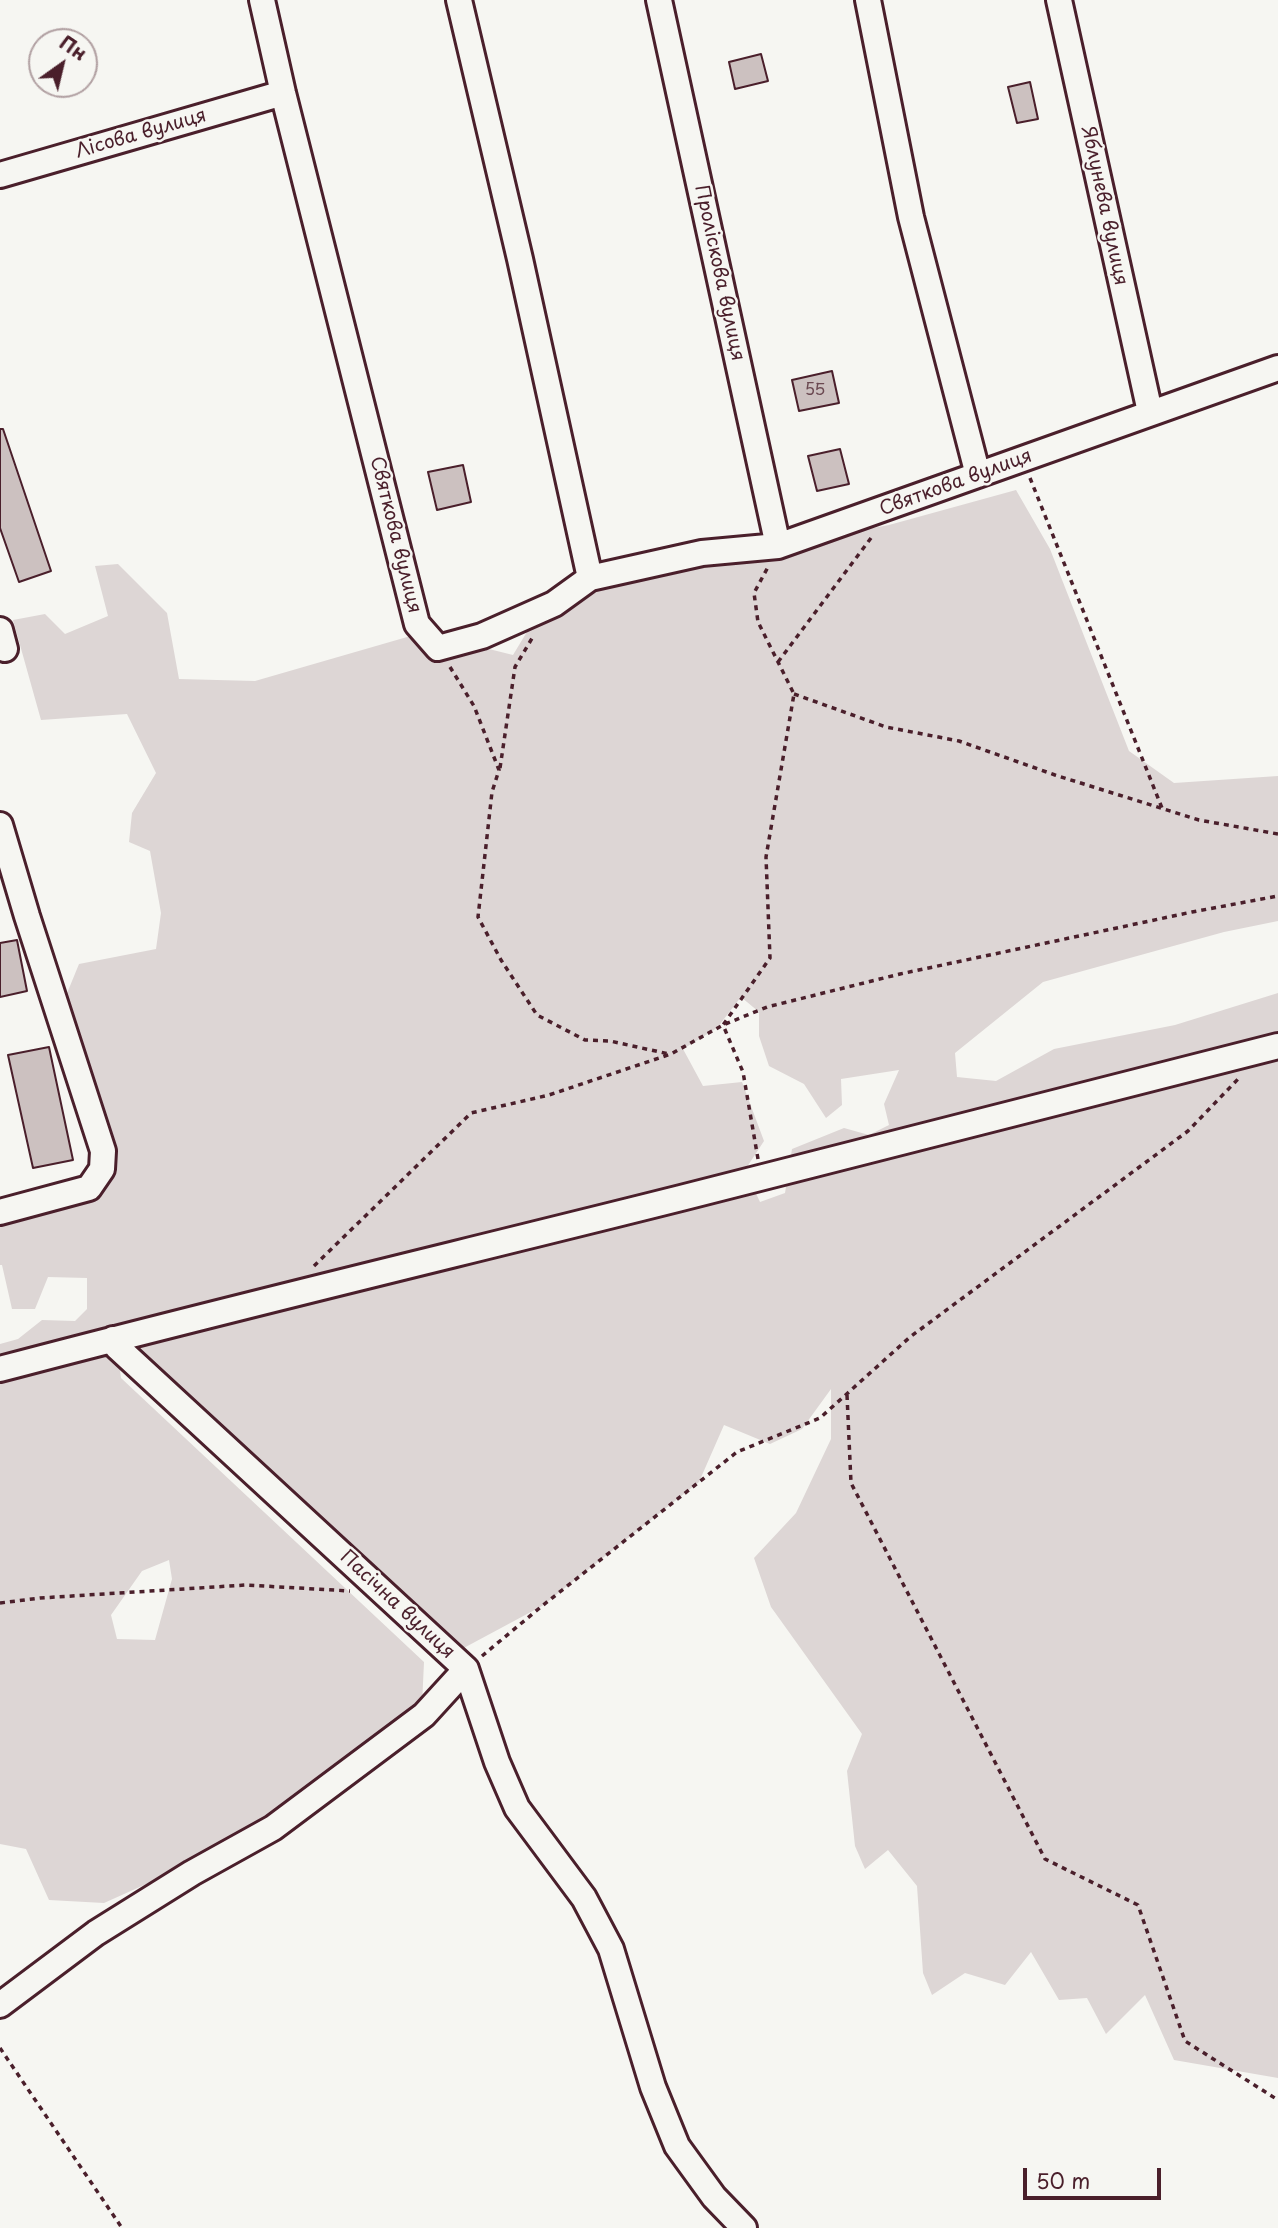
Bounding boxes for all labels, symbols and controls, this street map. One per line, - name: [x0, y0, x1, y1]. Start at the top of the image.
- north arrow: [28, 28, 98, 98]
- text: Пн: [54, 28, 93, 67]
- street label: Лісова вулиця: [73, 104, 209, 164]
- street label: Яблунева вулиця: [1076, 124, 1132, 288]
- street label: Проліскова вулиця: [689, 183, 749, 363]
- house number: 55: [805, 381, 825, 401]
- street label: Святкова вулиця: [877, 445, 1035, 521]
- street label: Святкова вулиця: [365, 454, 425, 616]
- street label: Пасічна вулиця: [335, 1546, 459, 1664]
- scale bar: [1026, 2154, 1164, 2198]
- text: 50 m: [1036, 2164, 1090, 2196]

